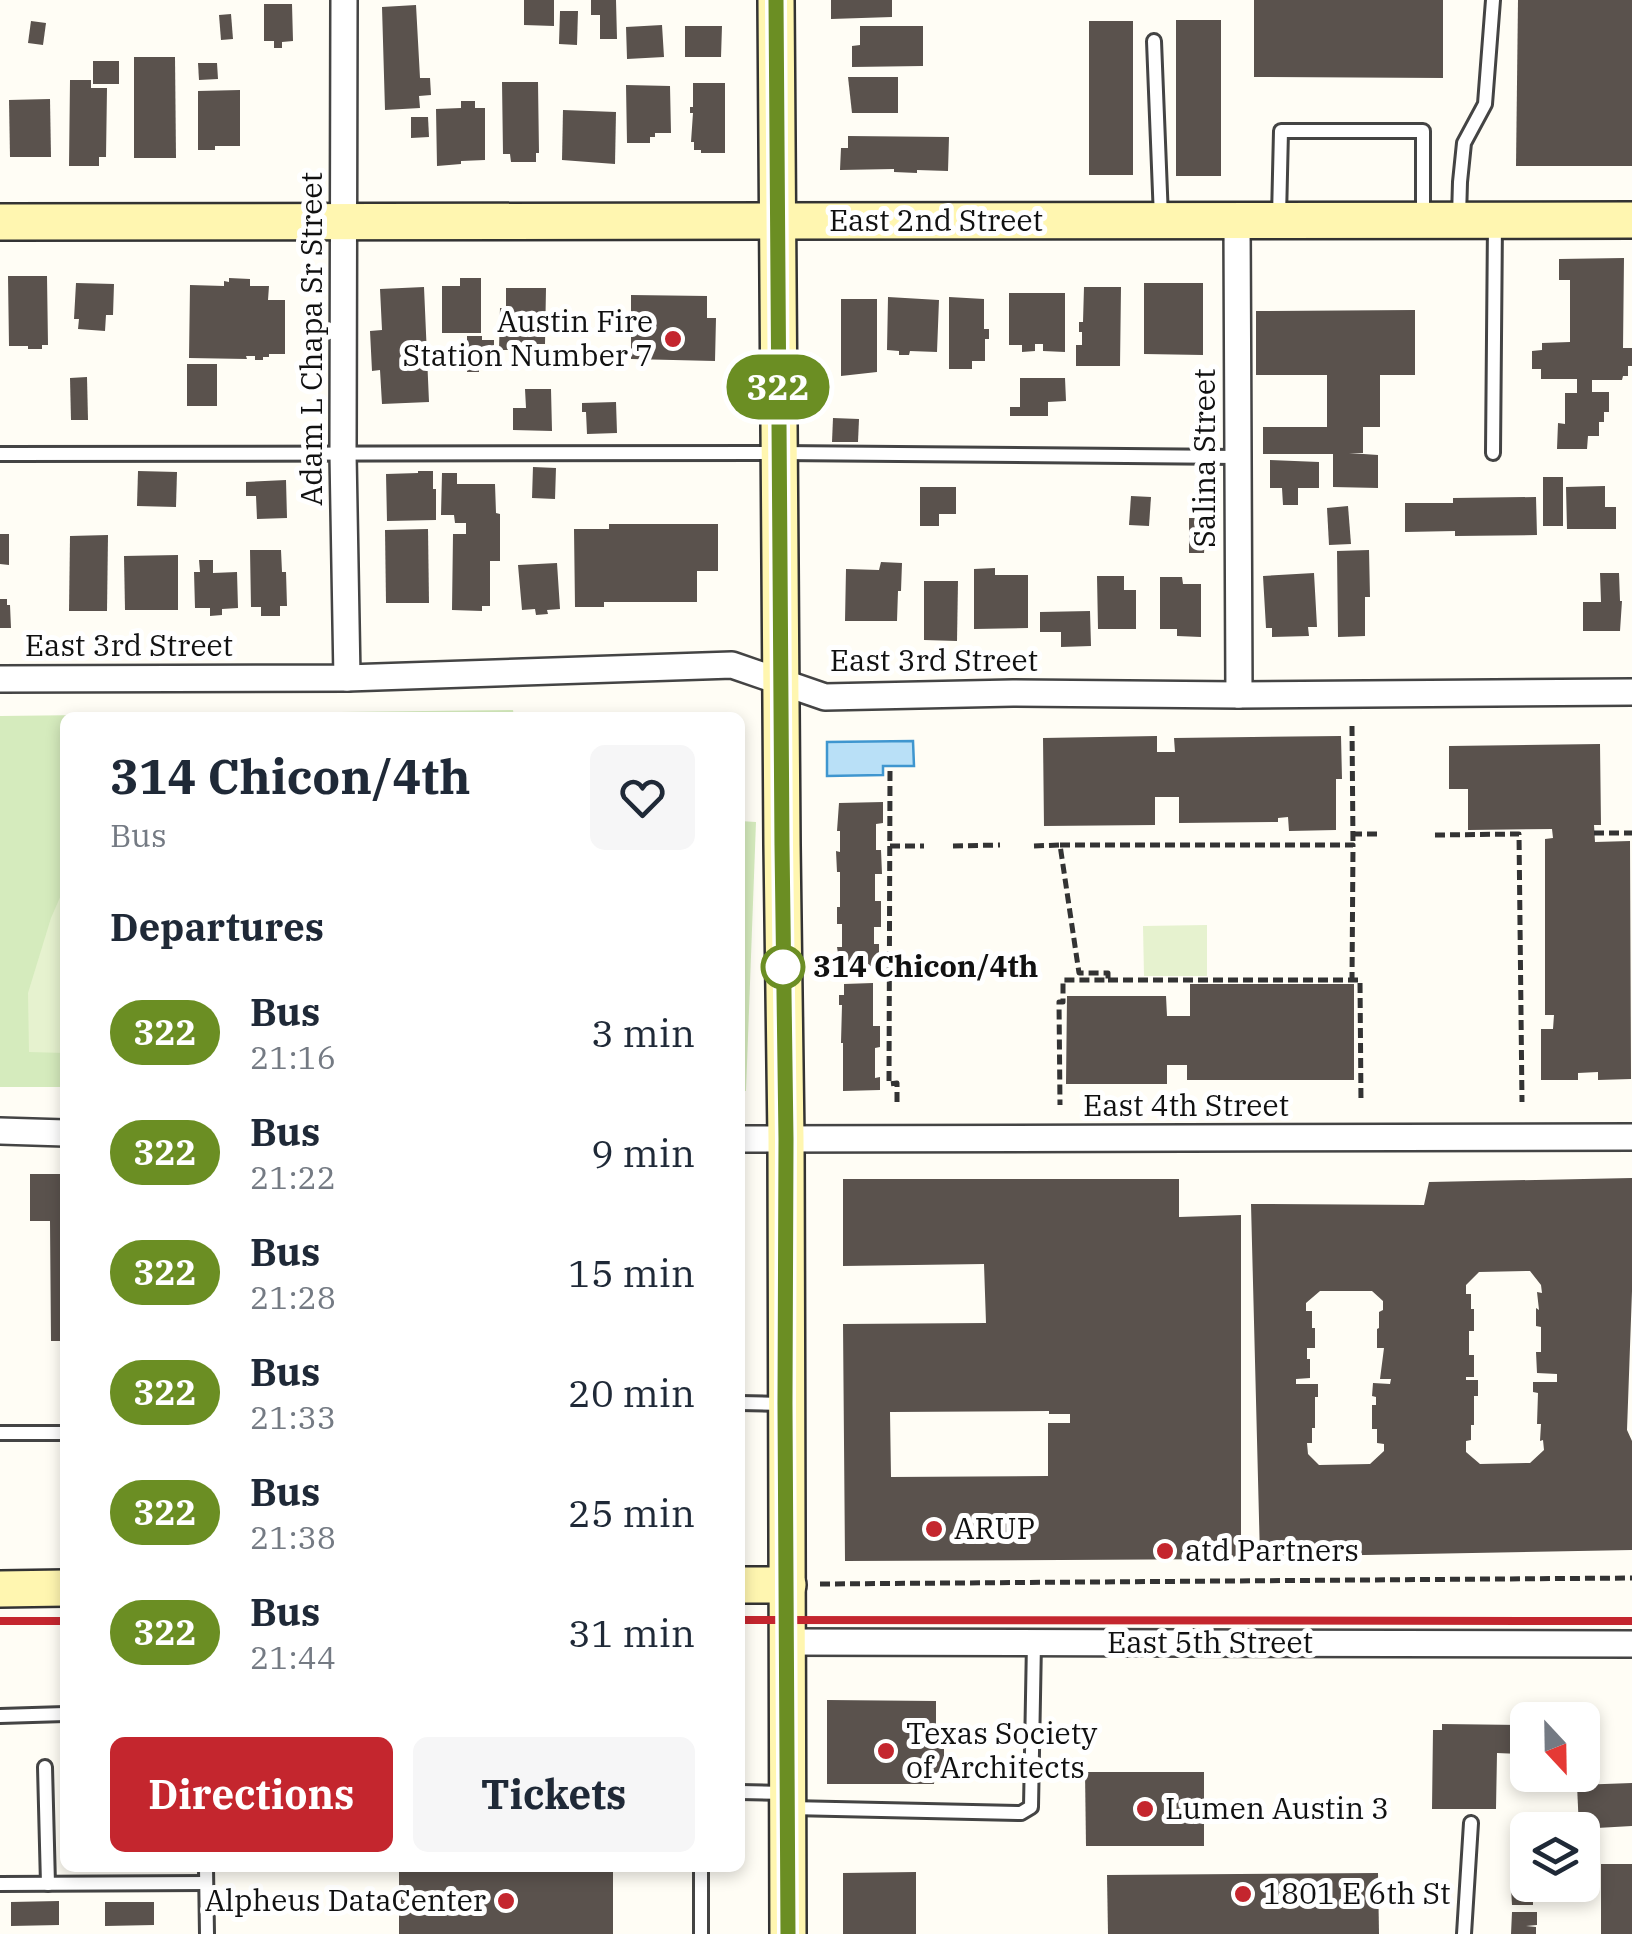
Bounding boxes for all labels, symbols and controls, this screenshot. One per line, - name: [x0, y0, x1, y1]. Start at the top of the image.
- street label: Adam L Chapa Sr Street: [291, 172, 330, 506]
- street label: East 2nd Street: [829, 200, 1043, 239]
- place label: Austin Fire Station Number 7: [403, 301, 653, 374]
- marker: Austin Fire Station Number 7: [662, 328, 684, 350]
- line badge: 322: [720, 354, 836, 420]
- text: 322: [746, 364, 810, 410]
- street label: Salina Street: [1184, 368, 1223, 548]
- street label: East 3rd Street: [25, 625, 233, 664]
- street label: East 3rd Street: [830, 640, 1038, 679]
- text: 314 Chicon/4th: [110, 745, 470, 807]
- button: heart: [590, 745, 695, 850]
- text: Bus: [110, 814, 167, 856]
- text: Departures: [110, 902, 324, 951]
- marker: 314 Chicon/4th: [762, 946, 804, 988]
- place label: 314 Chicon/4th: [813, 946, 1038, 985]
- text: Bus: [250, 987, 320, 1036]
- text: 3 min: [591, 1008, 695, 1057]
- text: 322: [133, 1009, 197, 1055]
- text: 21:16: [250, 1036, 336, 1078]
- street label: East 4th Street: [1083, 1085, 1289, 1124]
- text: Bus: [250, 1107, 320, 1156]
- text: 9 min: [591, 1128, 695, 1177]
- text: 322: [133, 1129, 197, 1175]
- text: 21:22: [250, 1156, 336, 1198]
- text: Bus: [250, 1227, 320, 1276]
- text: 15 min: [568, 1248, 695, 1297]
- text: 322: [133, 1249, 197, 1295]
- text: 21:28: [250, 1276, 336, 1318]
- text: Bus: [250, 1347, 320, 1396]
- text: 20 min: [568, 1368, 695, 1417]
- text: 322: [133, 1369, 197, 1415]
- text: 21:33: [250, 1396, 336, 1438]
- text: Bus: [250, 1467, 320, 1516]
- text: 25 min: [568, 1488, 695, 1537]
- text: 322: [133, 1489, 197, 1535]
- place label: ARUP: [954, 1508, 1035, 1547]
- text: 21:38: [250, 1516, 336, 1558]
- marker: ARUP: [923, 1518, 945, 1540]
- place label: atd Partners: [1185, 1530, 1359, 1569]
- marker: atd Partners: [1154, 1540, 1176, 1562]
- text: Bus: [250, 1587, 320, 1636]
- text: 31 min: [568, 1608, 695, 1657]
- text: 322: [133, 1609, 197, 1655]
- street label: East 5th Street: [1107, 1622, 1313, 1661]
- text: 21:44: [250, 1636, 336, 1678]
- north arrow: [1510, 1702, 1600, 1792]
- map controls: [1510, 1702, 1600, 1902]
- place label: Texas Society of Architects: [906, 1713, 1097, 1786]
- button: Directions: [110, 1737, 393, 1852]
- button: Tickets: [413, 1737, 695, 1852]
- marker: Texas Society of Architects: [875, 1740, 897, 1762]
- place label: Lumen Austin 3: [1165, 1788, 1389, 1827]
- marker: Lumen Austin 3: [1134, 1798, 1156, 1820]
- button: layers: [1510, 1812, 1600, 1902]
- place label: 1801 E 6th St: [1263, 1873, 1451, 1912]
- place label: Alpheus DataCenter: [205, 1880, 486, 1919]
- marker: 1801 E 6th St: [1232, 1883, 1254, 1905]
- marker: Alpheus DataCenter: [495, 1890, 517, 1912]

